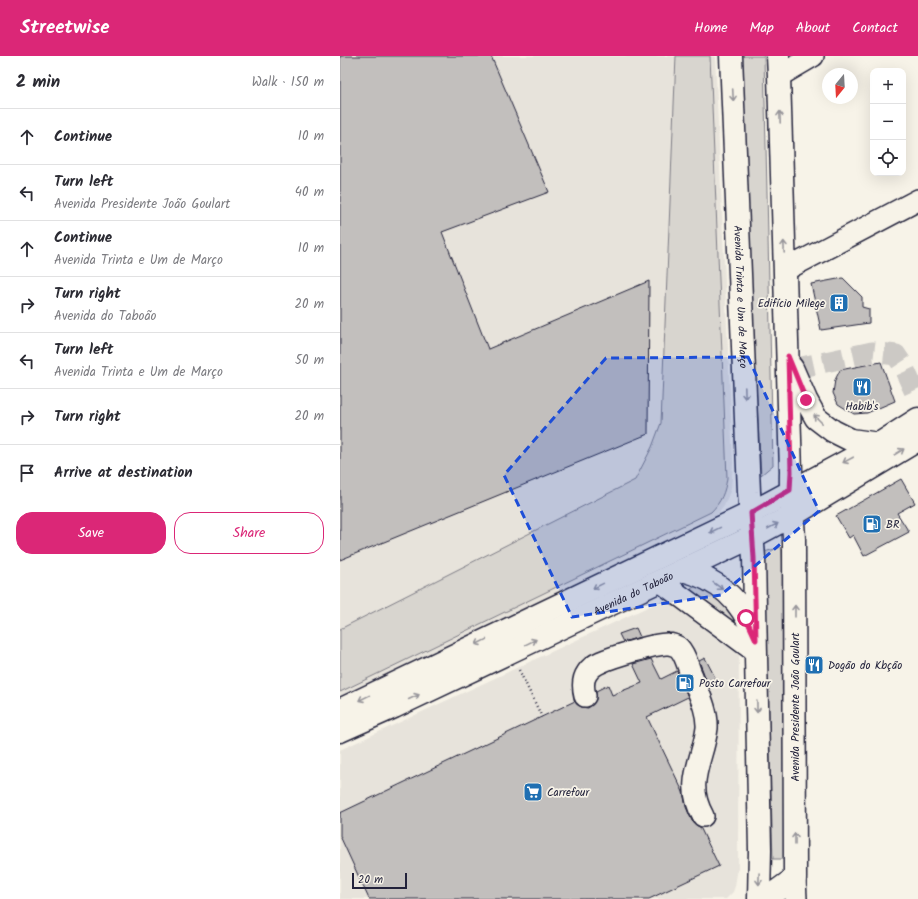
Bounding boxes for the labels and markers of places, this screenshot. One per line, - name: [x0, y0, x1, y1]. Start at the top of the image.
- building icon: Edifício Milege: [828, 292, 850, 314]
- place label: Edifício Milege: [758, 295, 825, 313]
- restaurant icon: Habib's: [851, 376, 873, 398]
- place label: Habib's: [846, 398, 879, 416]
- fuel station icon: BR: [861, 513, 883, 535]
- place label: BR: [886, 516, 900, 534]
- restaurant icon: Dogão do Kbção: [803, 654, 825, 676]
- place label: Dogão do Kbção: [828, 657, 902, 675]
- fuel station icon: Posto Carrefour: [674, 672, 696, 694]
- place label: Posto Carrefour: [699, 675, 772, 693]
- supermarket icon: Carrefour: [522, 781, 544, 803]
- place label: Carrefour: [547, 784, 590, 802]

